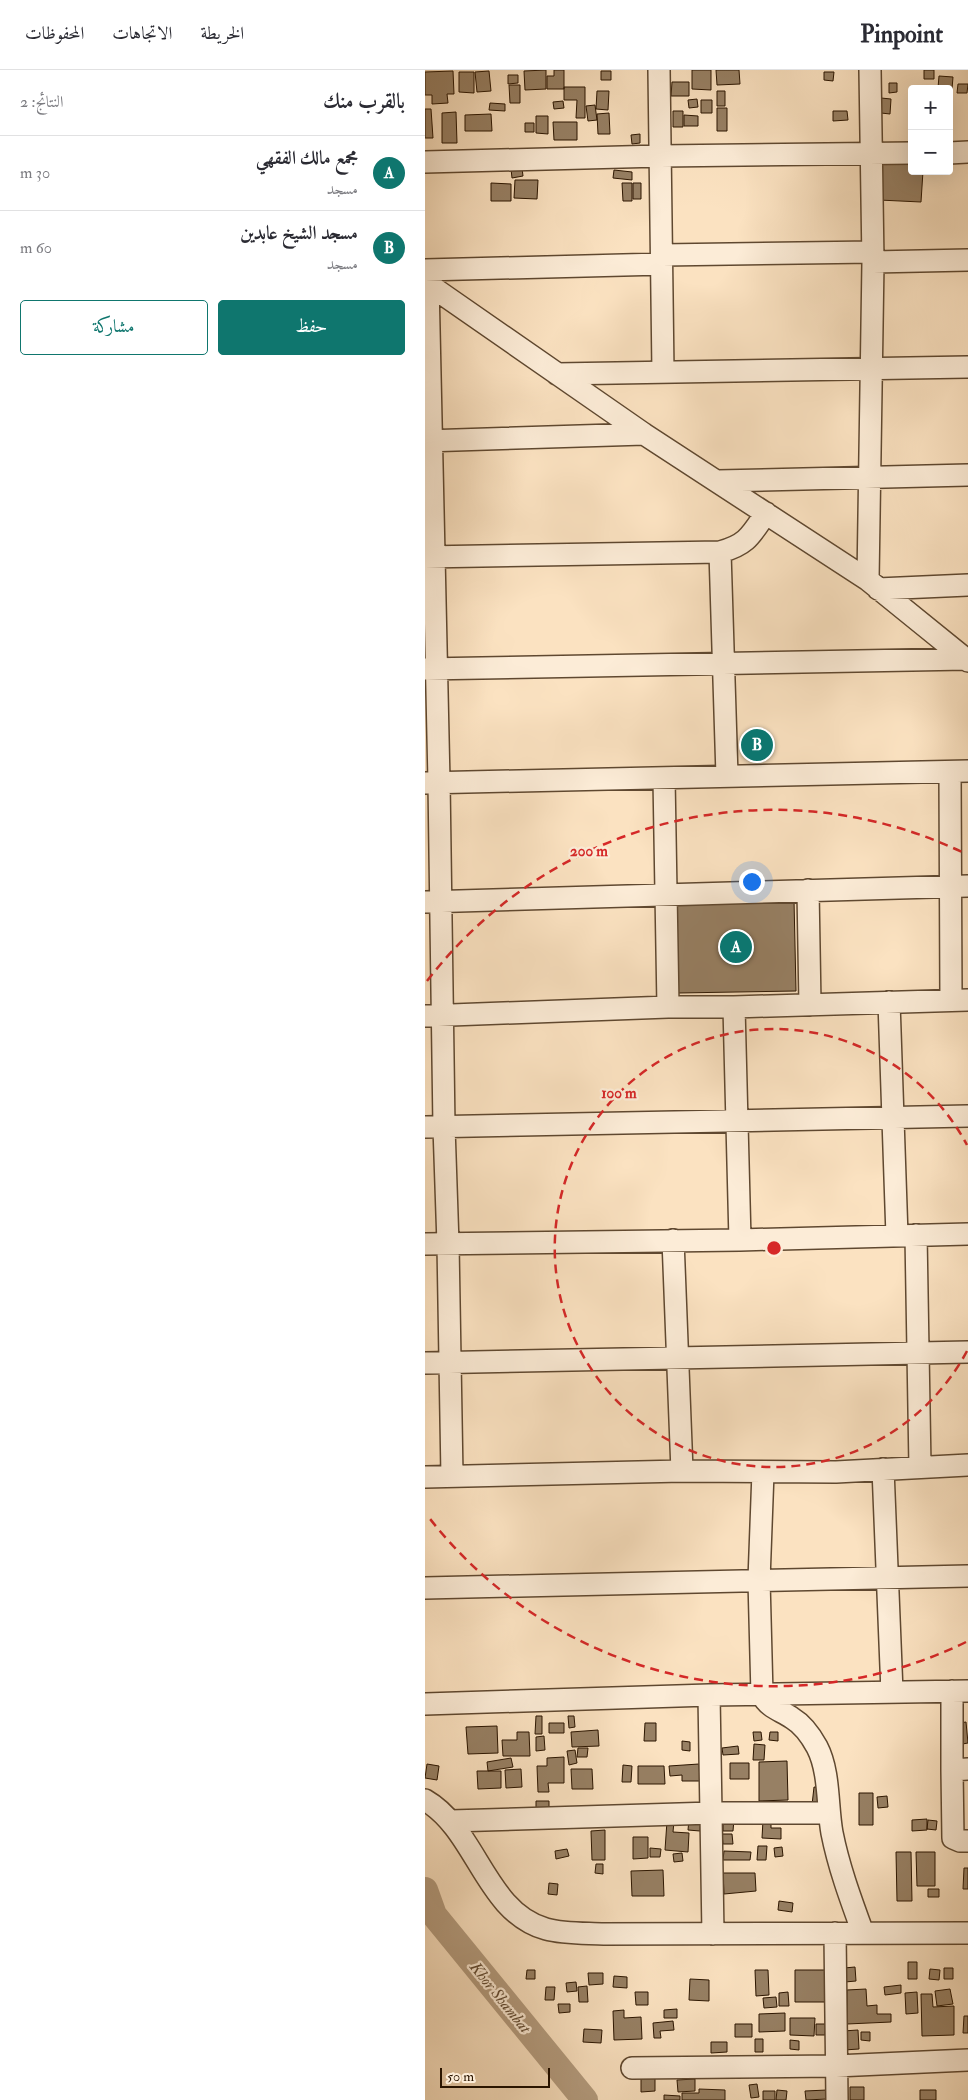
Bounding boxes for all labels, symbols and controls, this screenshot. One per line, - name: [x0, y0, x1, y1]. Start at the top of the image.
- text: Pinpoint: [860, 19, 943, 50]
- text: المحفوظات: [25, 22, 84, 45]
- text: الاتجاهات: [112, 22, 172, 45]
- text: الخريطة: [200, 22, 244, 45]
- map controls: [908, 85, 953, 175]
- button: +: [908, 85, 953, 130]
- text: بالقرب منك: [323, 88, 405, 115]
- text: النتائج: 2: [20, 92, 64, 112]
- button: −: [908, 130, 953, 175]
- text: مجمع مالك الفقهي: [256, 146, 358, 170]
- text: 30 m: [20, 163, 50, 183]
- text: A: [384, 163, 394, 183]
- text: مسجد: [327, 179, 358, 199]
- text: مسجد الشيخ عابدين: [240, 221, 358, 245]
- text: 60 m: [20, 238, 52, 258]
- text: B: [384, 238, 394, 258]
- text: مسجد: [327, 254, 358, 274]
- button: مشاركة: [20, 300, 208, 355]
- button: حفظ: [218, 300, 405, 355]
- pin: B: [741, 726, 773, 764]
- text: 200 m: [570, 842, 608, 861]
- your location: [739, 869, 765, 895]
- pin: A: [720, 928, 752, 966]
- text: 100 m: [601, 1084, 637, 1103]
- centre of rings: [765, 1239, 783, 1257]
- water label: Khor Shambat: [465, 1957, 536, 2039]
- scale bar: [440, 2065, 550, 2088]
- text: 50 m: [447, 2068, 474, 2085]

